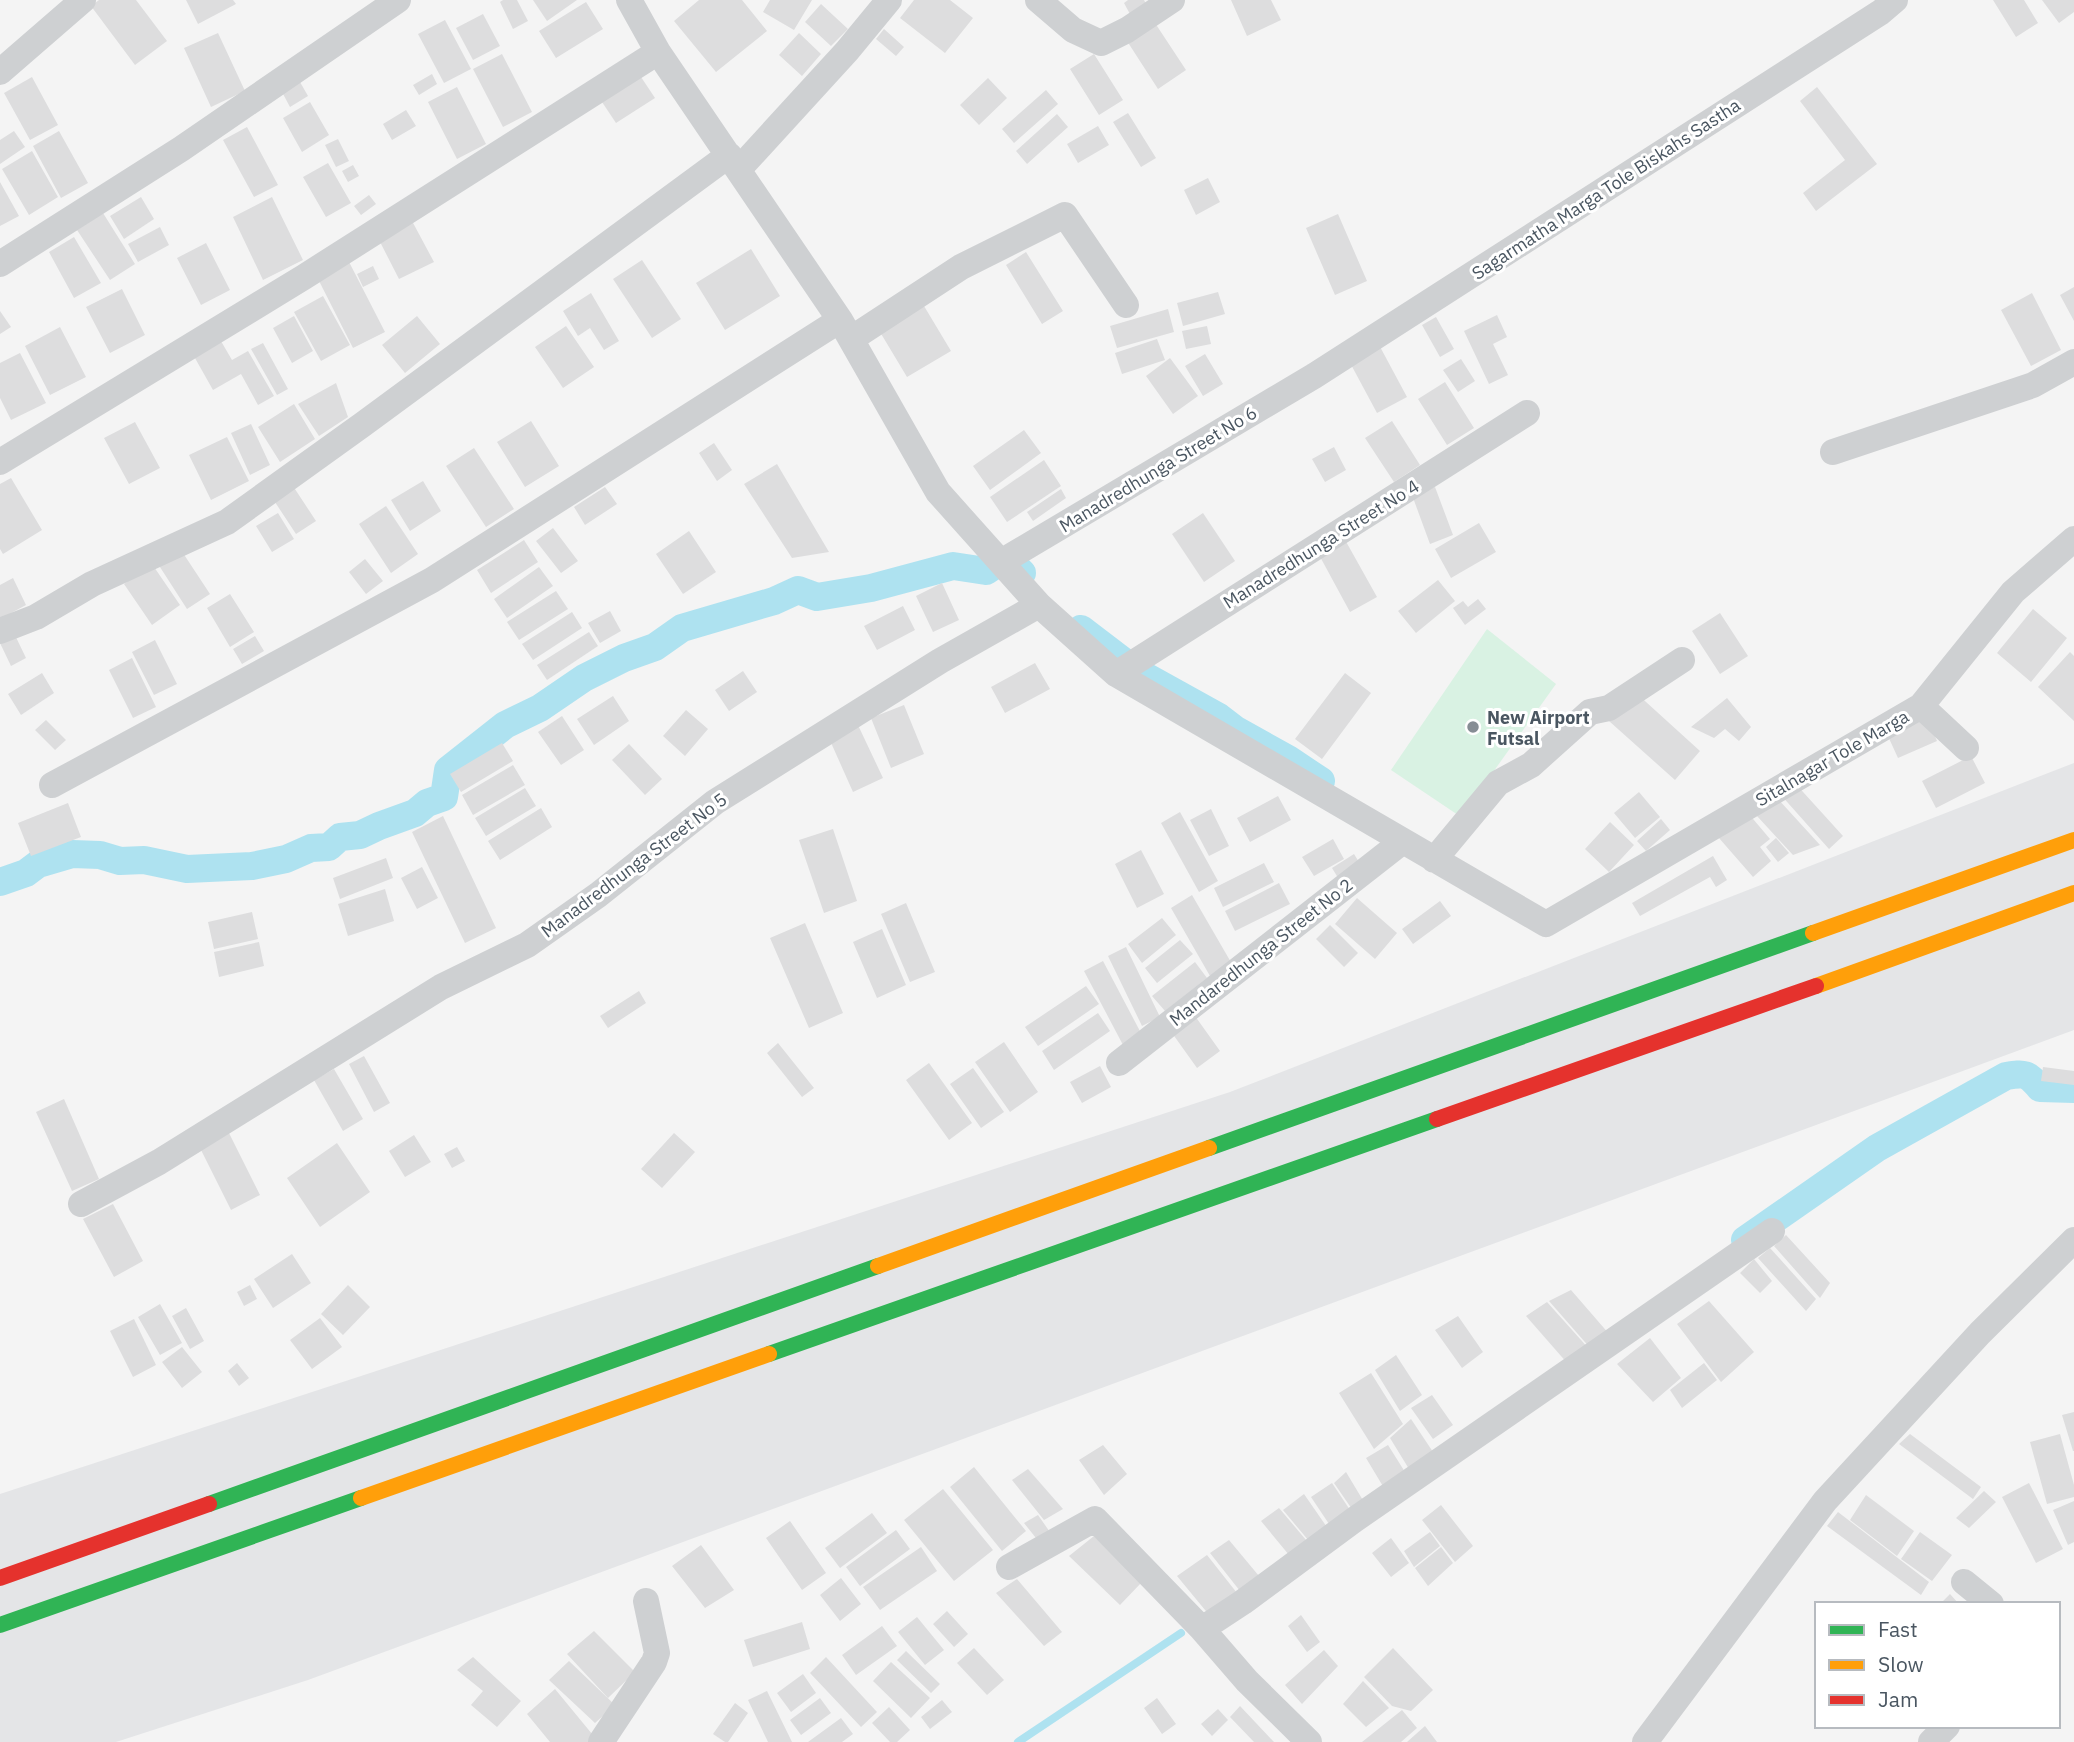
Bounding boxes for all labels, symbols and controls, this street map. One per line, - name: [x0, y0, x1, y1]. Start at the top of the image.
- street label: Sagarmatha Marga Tole Biskahs Sastha: [1467, 93, 1745, 285]
- street label: Manadredhunga Street No 6: [1055, 401, 1261, 537]
- street label: Manadredhunga Street No 4: [1219, 474, 1423, 614]
- street label: Sitalnagar Tole Marga: [1751, 705, 1913, 811]
- place label: New Airport Futsal: [1487, 706, 1590, 750]
- marker: New Airport Futsal: [1465, 719, 1481, 735]
- street label: Manadredhunga Street No 5: [537, 788, 731, 942]
- street label: Mandaredhunga Street No 2: [1165, 873, 1357, 1031]
- legend: [1815, 1602, 2060, 1728]
- text: Fast: [1878, 1615, 1918, 1643]
- text: Slow: [1878, 1650, 1924, 1678]
- text: Jam: [1878, 1685, 1918, 1713]

